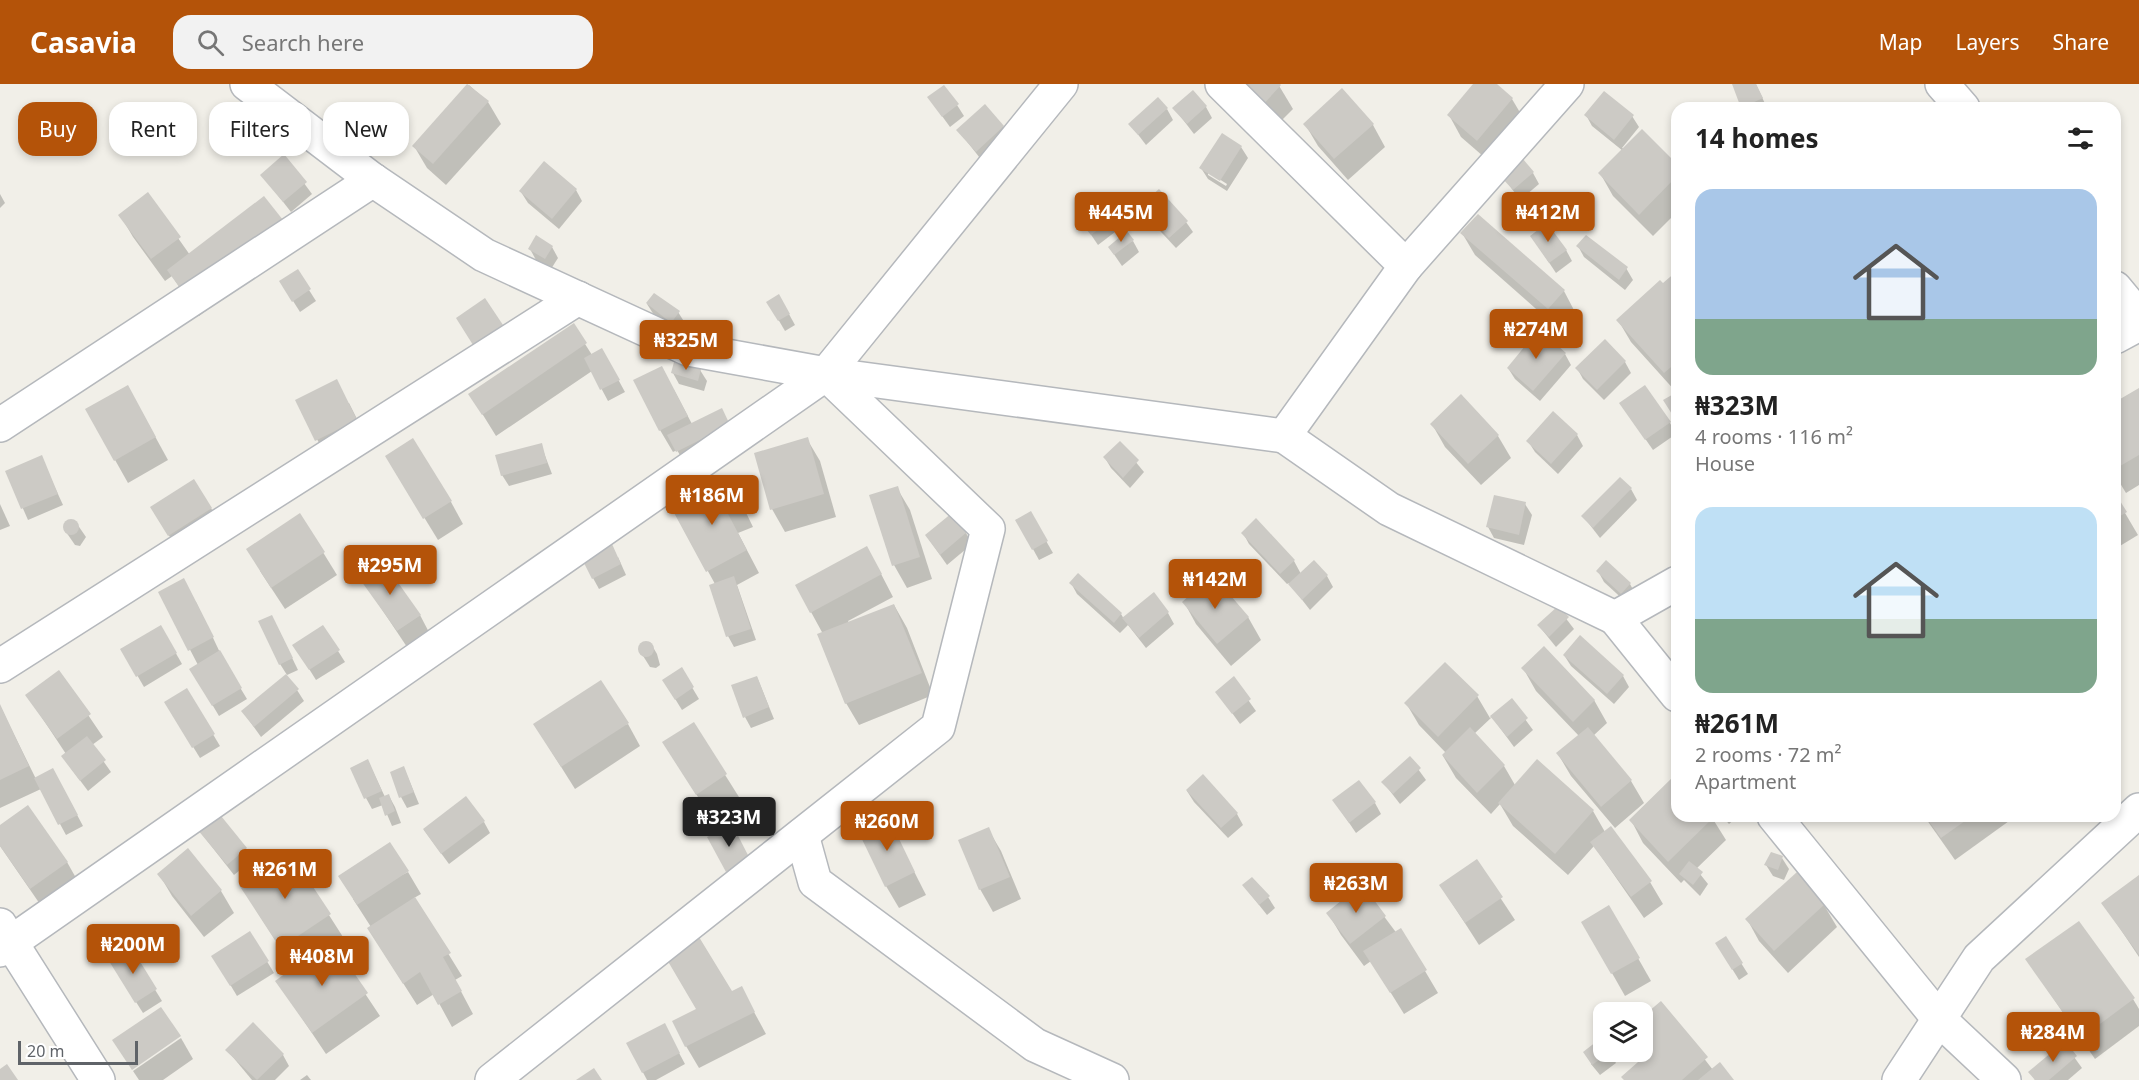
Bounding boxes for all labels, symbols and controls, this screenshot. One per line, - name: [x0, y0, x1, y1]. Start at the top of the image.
- search box: [173, 15, 593, 69]
- text: Casavia: [30, 23, 137, 61]
- icon: search: [194, 26, 227, 59]
- text: Search here: [242, 27, 364, 57]
- text: Map: [1879, 28, 1923, 56]
- text: Layers: [1956, 28, 2020, 56]
- text: Share: [2053, 28, 2109, 56]
- chip: Buy: [18, 102, 97, 156]
- chip: Rent: [109, 102, 197, 156]
- chip: Filters: [209, 102, 311, 156]
- chip: New: [323, 102, 409, 156]
- text: 14 homes: [1695, 120, 1819, 156]
- icon: filters: [2064, 122, 2097, 155]
- pin: ₦445M: [1079, 192, 1163, 243]
- pin: ₦412M: [1506, 192, 1590, 243]
- text: ₦445M: [1089, 198, 1153, 225]
- text: ₦412M: [1516, 198, 1580, 225]
- icon: home: [1842, 228, 1950, 336]
- pin: ₦274M: [1494, 309, 1578, 360]
- text: ₦274M: [1504, 315, 1568, 342]
- pin: ₦325M: [644, 320, 728, 371]
- text: ₦325M: [654, 326, 718, 353]
- text: ₦323M: [1695, 387, 1779, 423]
- text: 4 rooms · 116 m²: [1695, 423, 1853, 450]
- text: House: [1695, 450, 1755, 477]
- pin: ₦186M: [670, 475, 754, 526]
- text: ₦186M: [680, 481, 744, 508]
- pin: ₦295M: [348, 545, 432, 596]
- icon: home: [1842, 546, 1950, 654]
- text: ₦295M: [358, 551, 422, 578]
- pin: ₦142M: [1173, 559, 1257, 610]
- text: ₦142M: [1183, 565, 1247, 592]
- text: ₦261M: [1695, 705, 1779, 741]
- text: 2 rooms · 72 m²: [1695, 741, 1842, 768]
- text: Apartment: [1695, 768, 1796, 795]
- pin: ₦323M: [687, 797, 771, 848]
- pin: ₦260M: [845, 801, 929, 852]
- text: ₦323M: [697, 803, 761, 830]
- text: ₦260M: [855, 807, 919, 834]
- pin: ₦261M: [243, 849, 327, 900]
- text: ₦261M: [253, 855, 317, 882]
- pin: ₦263M: [1314, 863, 1398, 914]
- text: ₦263M: [1324, 869, 1388, 896]
- pin: ₦200M: [91, 924, 175, 975]
- text: ₦200M: [101, 930, 165, 957]
- pin: ₦408M: [280, 936, 364, 987]
- text: ₦408M: [290, 942, 354, 969]
- map controls: [1593, 1002, 1653, 1062]
- button: layers: [1593, 1002, 1653, 1062]
- pin: ₦284M: [2011, 1012, 2095, 1063]
- text: ₦284M: [2021, 1018, 2085, 1045]
- scale bar: [18, 1038, 138, 1066]
- text: 20 m: [27, 1040, 64, 1062]

